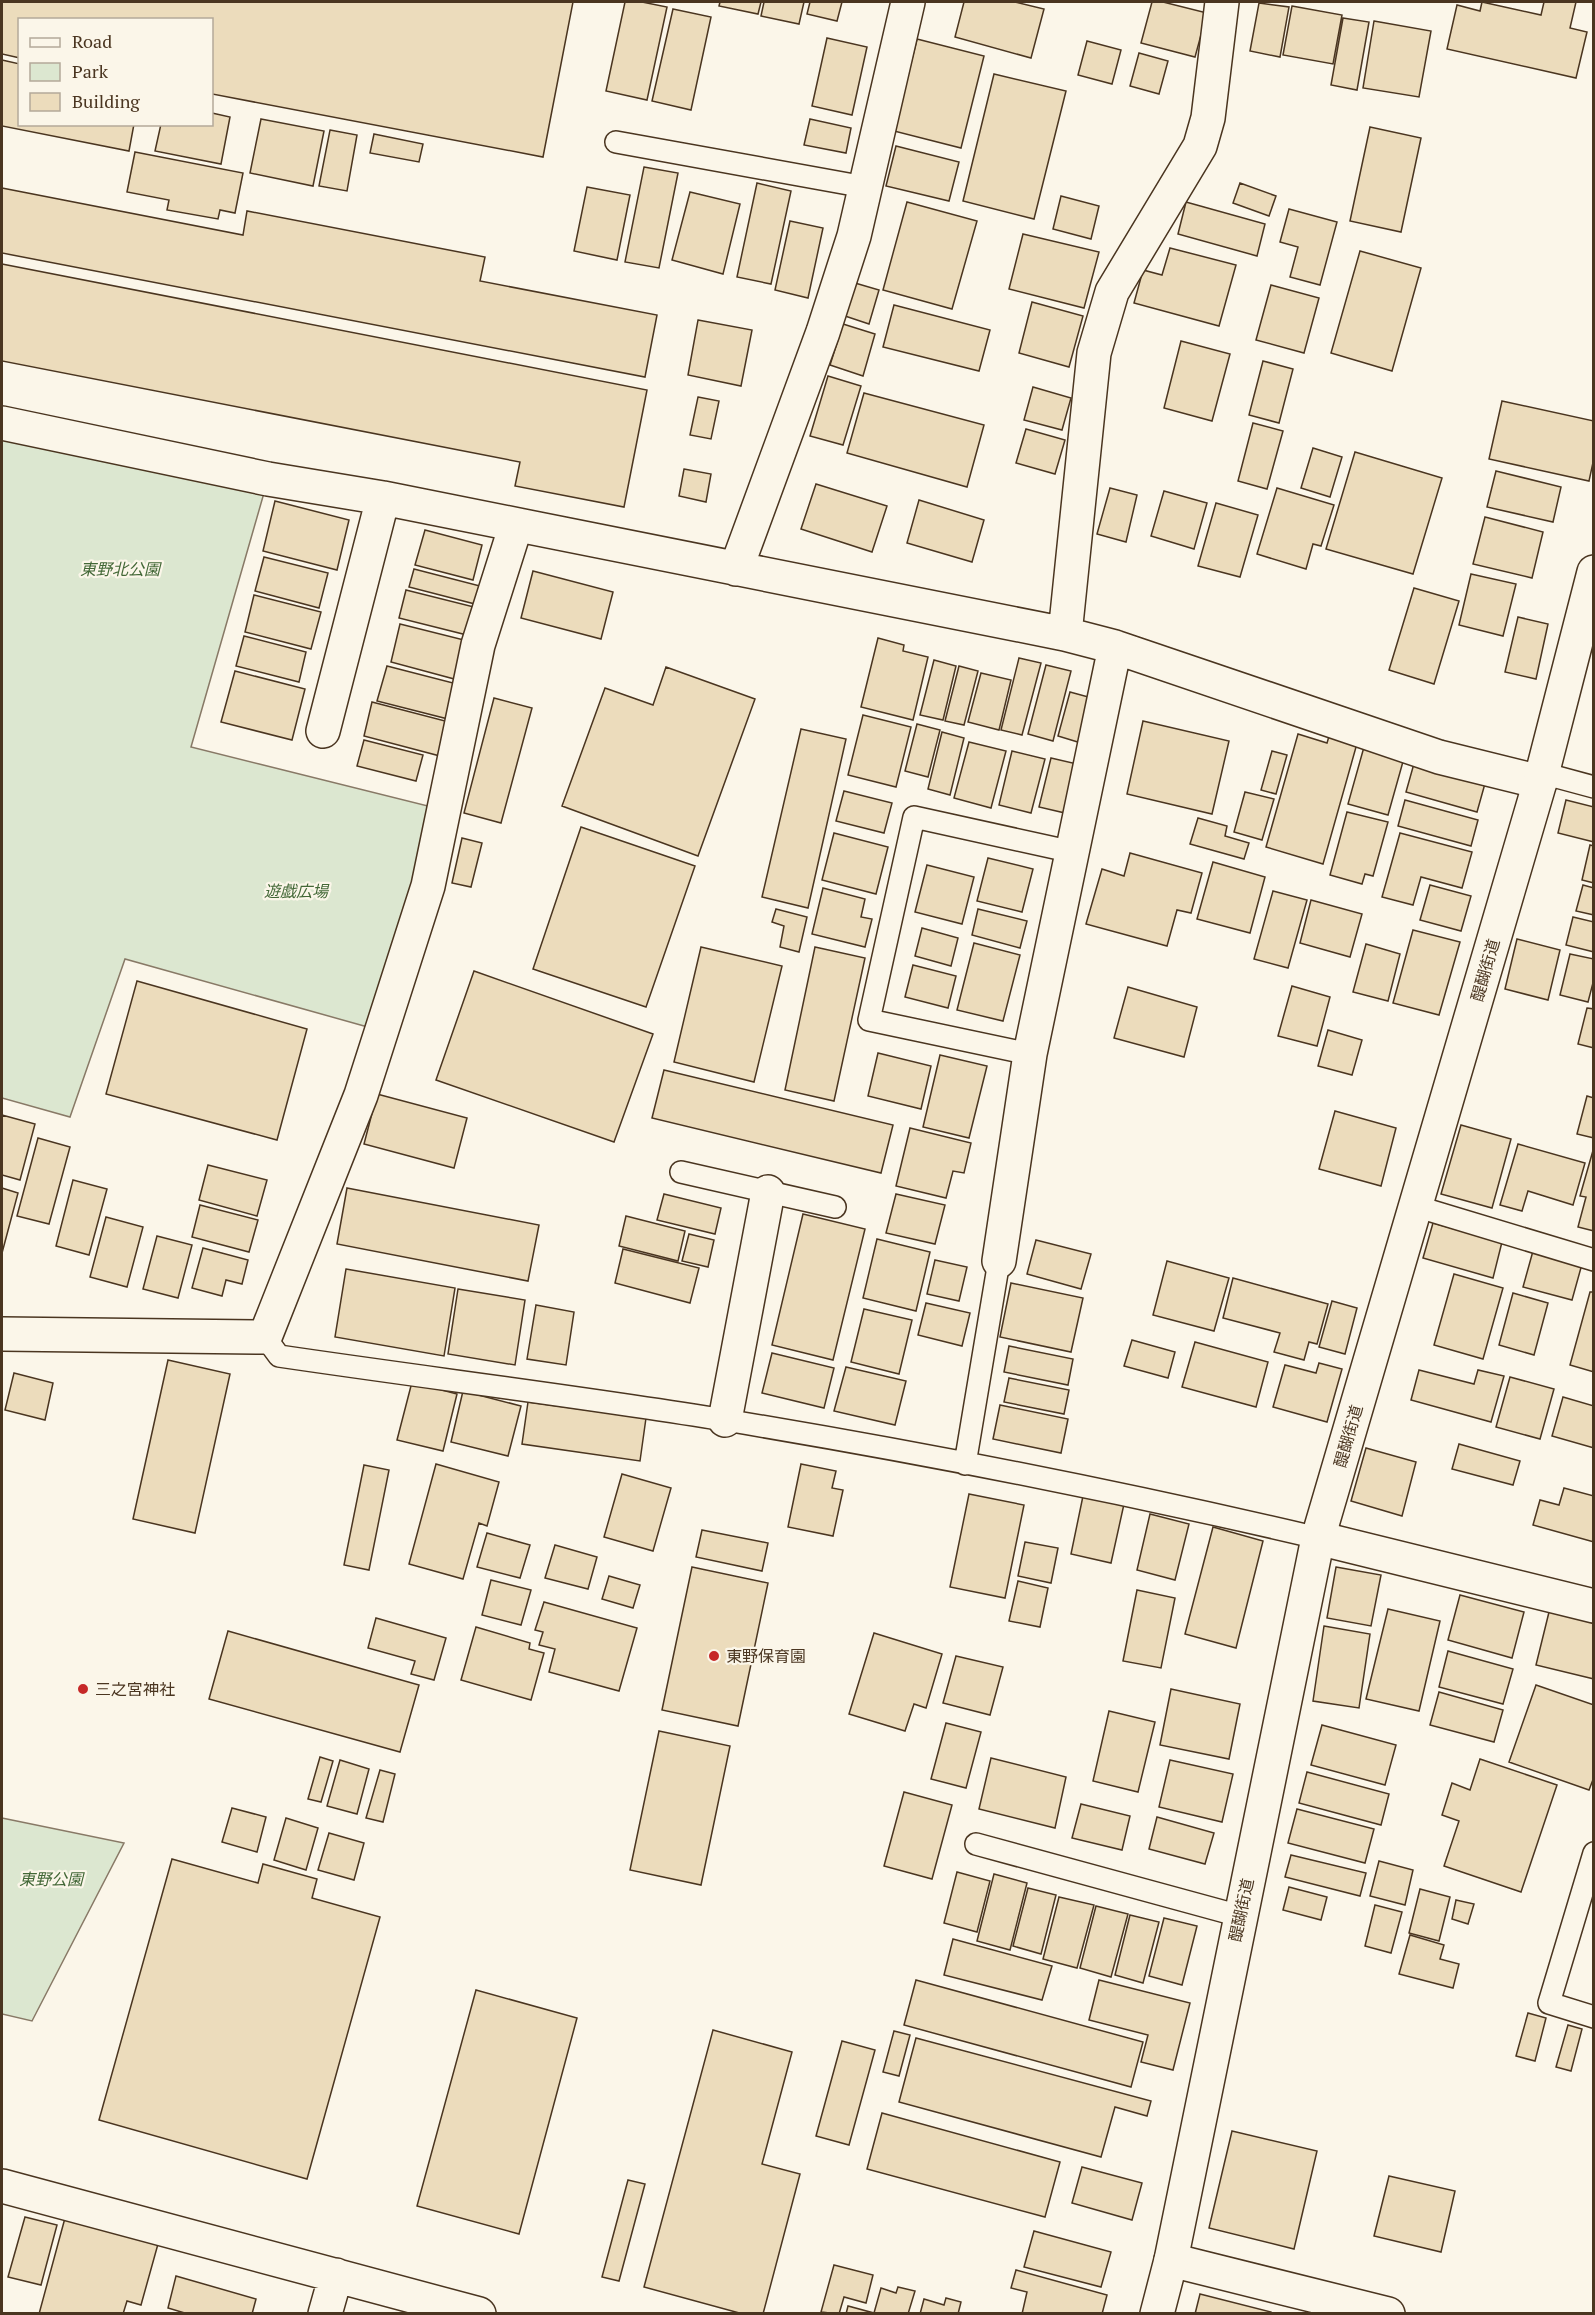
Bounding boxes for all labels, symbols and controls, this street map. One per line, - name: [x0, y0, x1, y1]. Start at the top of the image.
- legend: [18, 18, 213, 126]
- text: Road: [72, 29, 112, 53]
- text: Park: [72, 59, 109, 83]
- text: Building: [72, 89, 140, 113]
- park label: 東野北公園: [80, 558, 162, 580]
- park label: 遊戯広場: [264, 880, 330, 902]
- street label: 醍醐街道: [1466, 936, 1504, 1004]
- street label: 醍醐街道: [1329, 1402, 1367, 1470]
- place label: 東野保育園: [726, 1645, 806, 1667]
- marker: 東野保育園: [707, 1649, 721, 1663]
- place label: 三之宮神社: [95, 1678, 175, 1700]
- marker: 三之宮神社: [76, 1682, 90, 1696]
- park label: 東野公園: [19, 1868, 85, 1890]
- street label: 醍醐街道: [1224, 1876, 1258, 1944]

